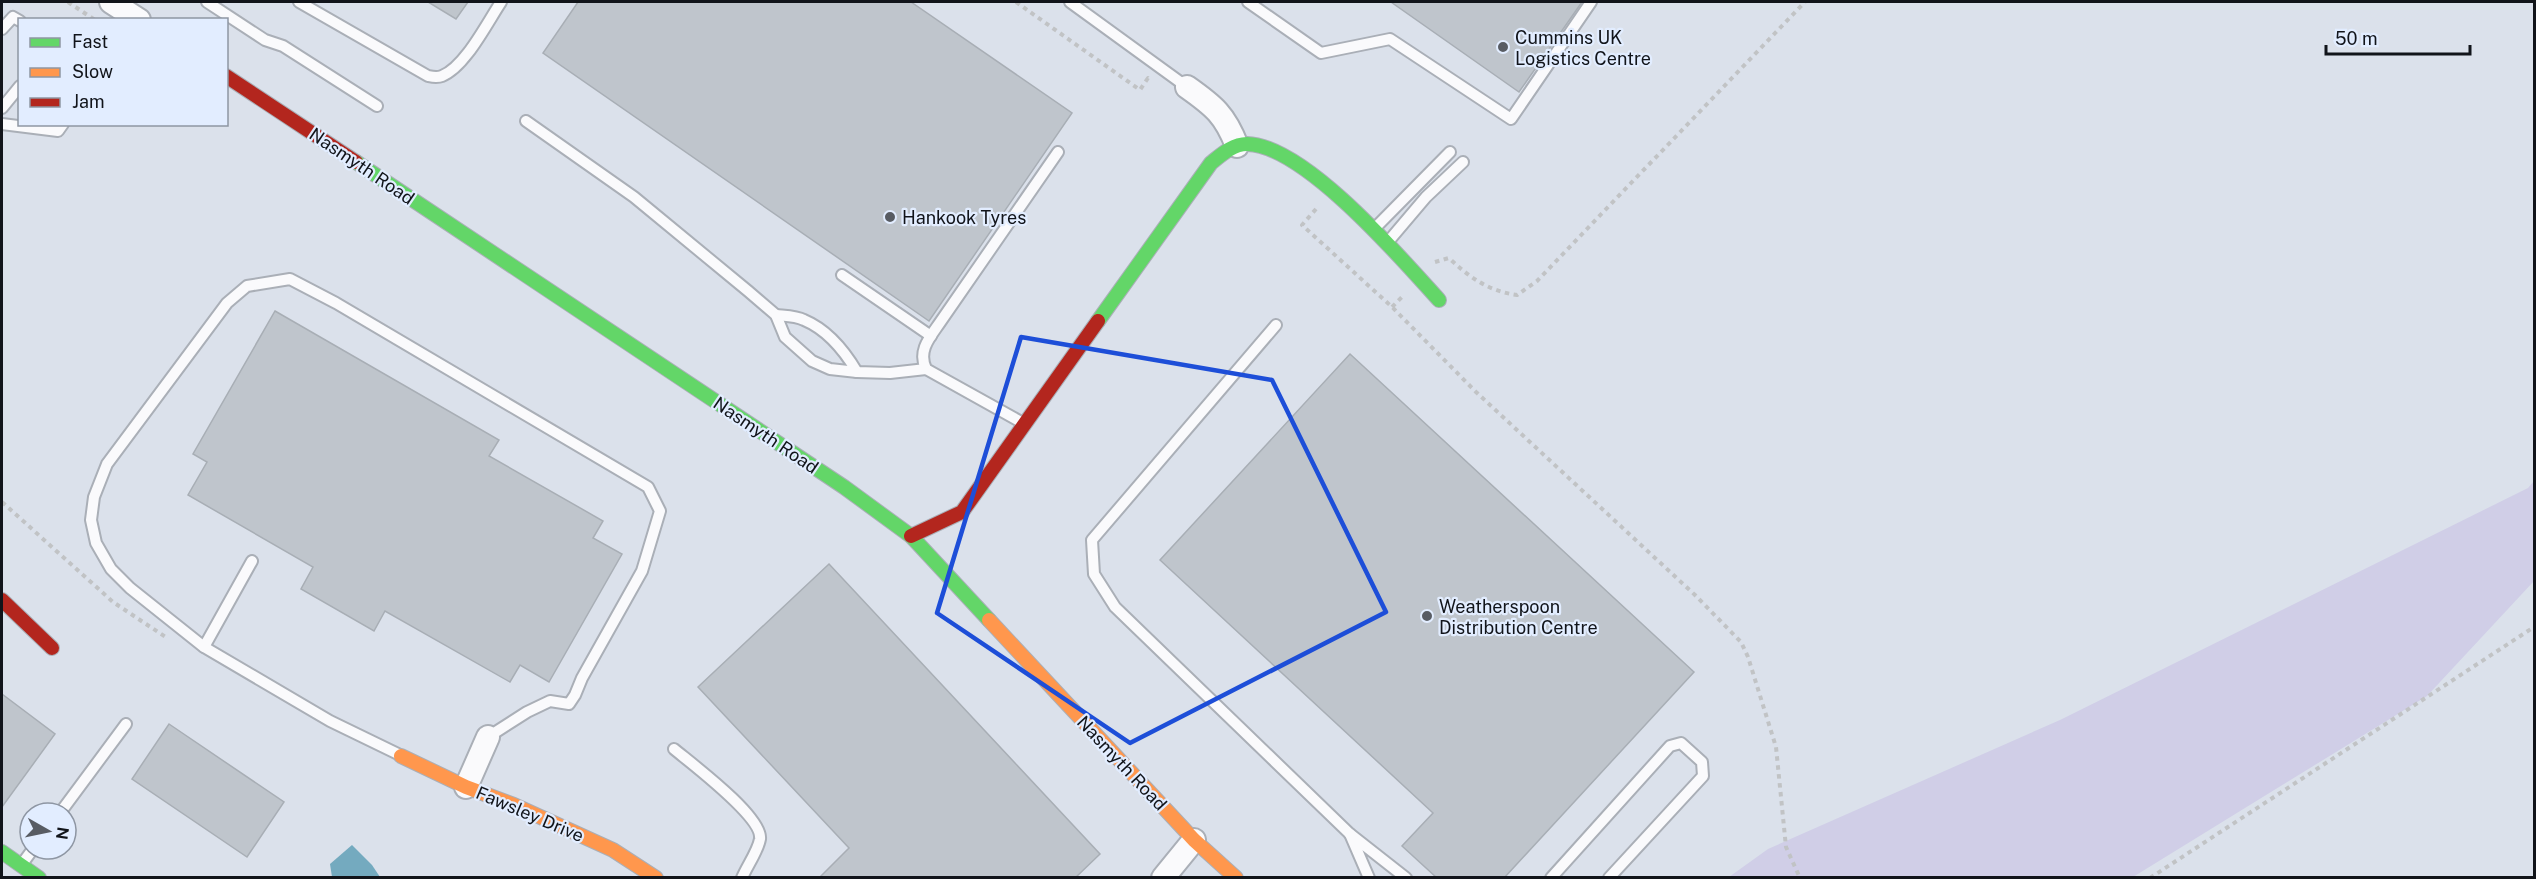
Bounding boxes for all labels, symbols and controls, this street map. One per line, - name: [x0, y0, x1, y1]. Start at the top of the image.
- legend: [18, 18, 228, 126]
- scale bar: [2326, 18, 2470, 56]
- place label: Cummins UK Logistics Centre: [1515, 27, 1651, 69]
- text: 50 m: [2335, 28, 2378, 49]
- text: Fast: [72, 31, 108, 52]
- marker: Cummins UK Logistics Centre: [1496, 40, 1510, 54]
- text: Slow: [72, 61, 113, 82]
- text: Jam: [72, 91, 105, 112]
- street label: Nasmyth Road: [306, 123, 418, 209]
- place label: Hankook Tyres: [902, 207, 1026, 228]
- marker: Hankook Tyres: [883, 210, 897, 224]
- street label: Nasmyth Road: [710, 392, 822, 478]
- place label: Weatherspoon Distribution Centre: [1439, 596, 1598, 638]
- marker: Weatherspoon Distribution Centre: [1420, 609, 1434, 623]
- street label: Nasmyth Road: [1073, 711, 1171, 815]
- street label: Fawsley Drive: [473, 782, 587, 846]
- north arrow: [18, 801, 78, 861]
- text: N: [52, 826, 73, 841]

